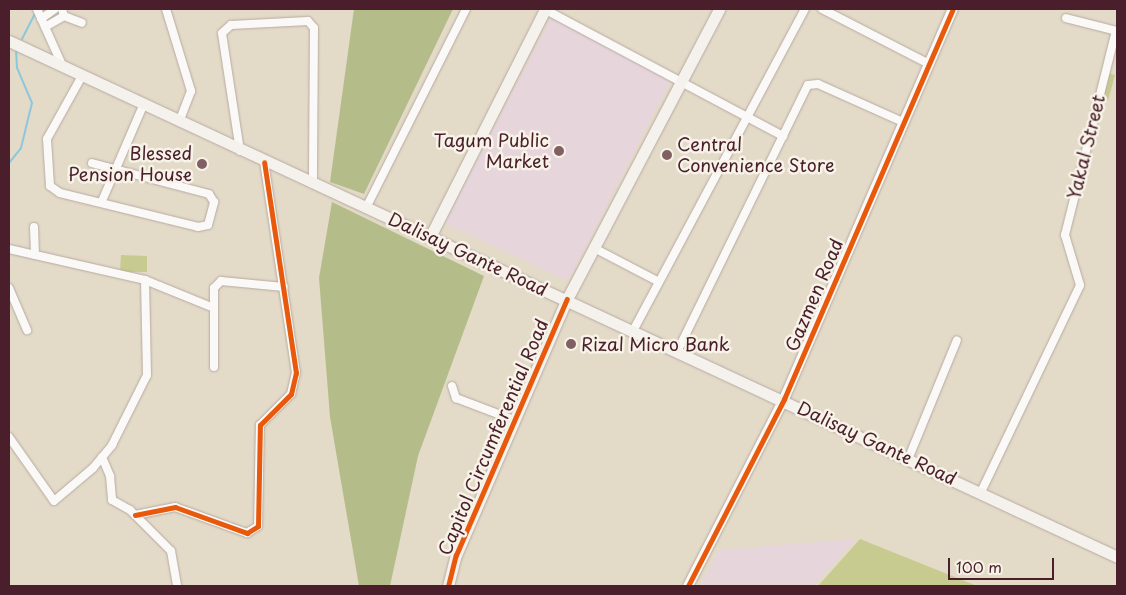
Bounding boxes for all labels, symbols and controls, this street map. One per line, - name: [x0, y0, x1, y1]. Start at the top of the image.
- street label: Yakal Street: [1063, 92, 1109, 202]
- place label: Tagum Public Market: [434, 130, 549, 172]
- place label: Central Convenience Store: [677, 134, 836, 176]
- place label: Blessed Pension House: [67, 143, 192, 186]
- marker: Tagum Public Market: [553, 145, 565, 157]
- marker: Central Convenience Store: [661, 149, 673, 161]
- marker: Blessed Pension House: [196, 158, 208, 170]
- street label: Dalisay Gante Road: [384, 207, 552, 301]
- street label: Gazmen Road: [780, 235, 848, 355]
- street label: Capitol Circumferential Road: [433, 315, 553, 559]
- place label: Rizal Micro Bank: [581, 333, 730, 355]
- marker: Rizal Micro Bank: [565, 338, 577, 350]
- street label: Dalisay Gante Road: [793, 396, 961, 490]
- scale bar: [951, 548, 1057, 580]
- text: 100 m: [956, 555, 1002, 578]

